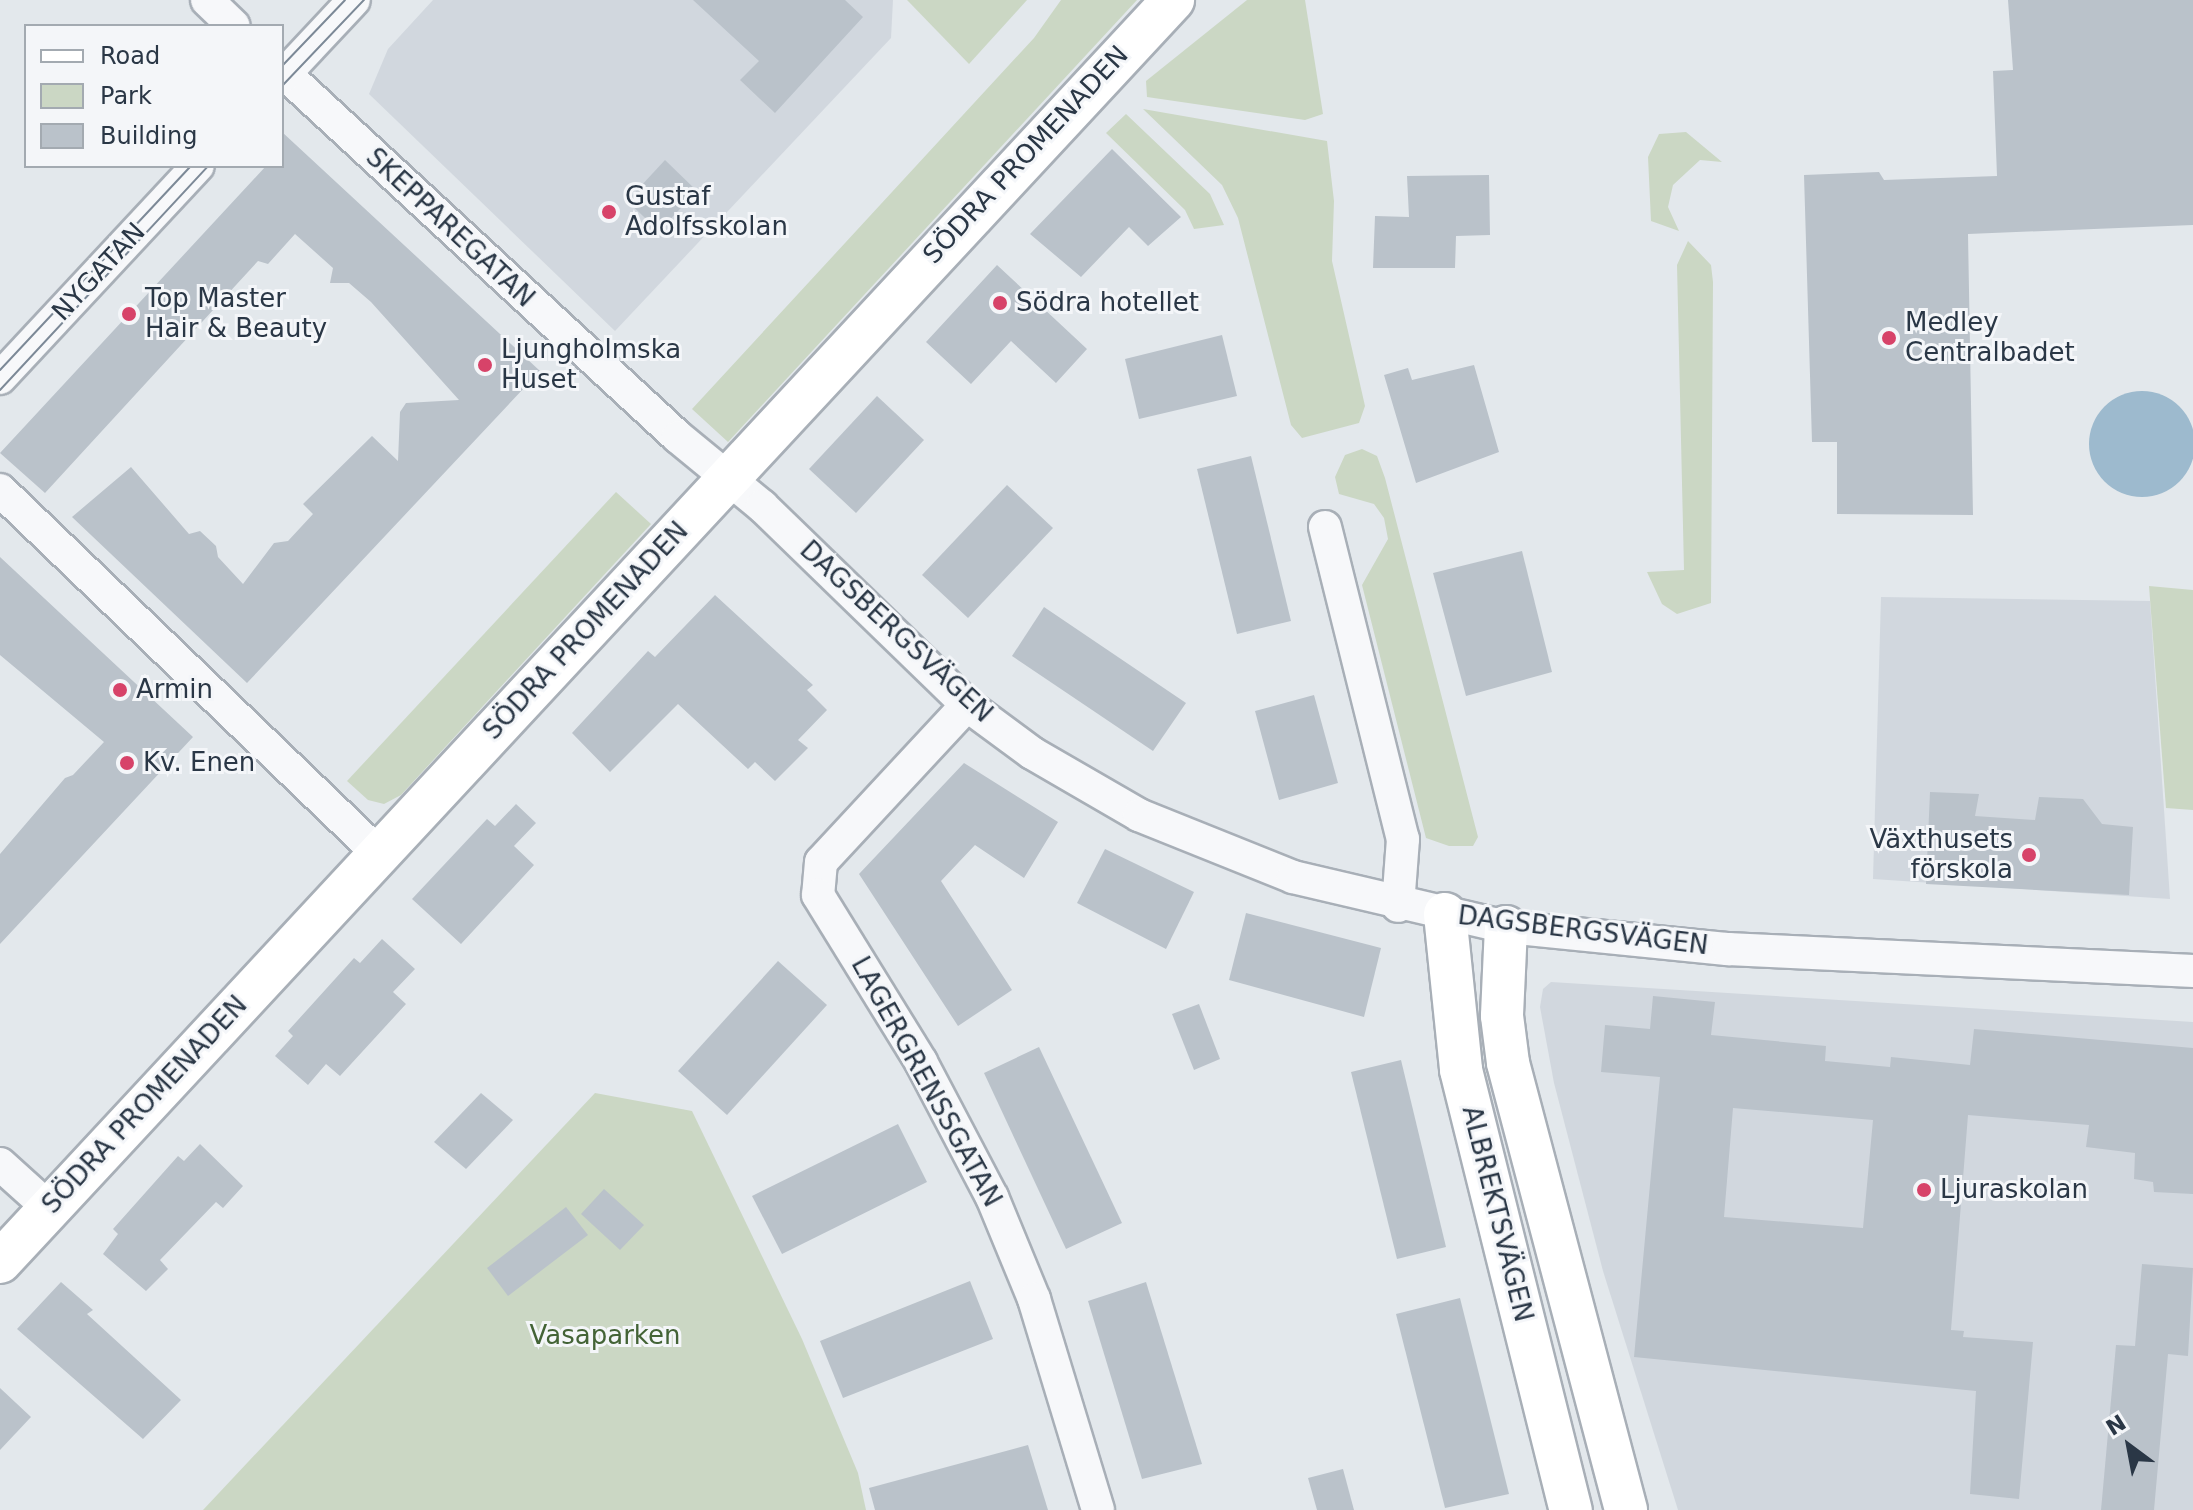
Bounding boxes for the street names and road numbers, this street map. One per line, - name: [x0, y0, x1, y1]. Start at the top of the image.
- street label: SÖDRA PROMENADEN: [917, 40, 1135, 270]
- street label: SKEPPAREGATAN: [359, 142, 541, 314]
- street label: NYGATAN: [46, 217, 152, 327]
- street label: SÖDRA PROMENADEN: [477, 516, 695, 746]
- street label: DAGSBERGSVÄGEN: [793, 535, 999, 729]
- street label: DAGSBERGSVÄGEN: [1456, 900, 1710, 962]
- street label: LAGERGRENSSGATAN: [844, 951, 1008, 1213]
- street label: SÖDRA PROMENADEN: [36, 990, 254, 1220]
- street label: ALBREKTSVÄGEN: [1455, 1103, 1539, 1325]

